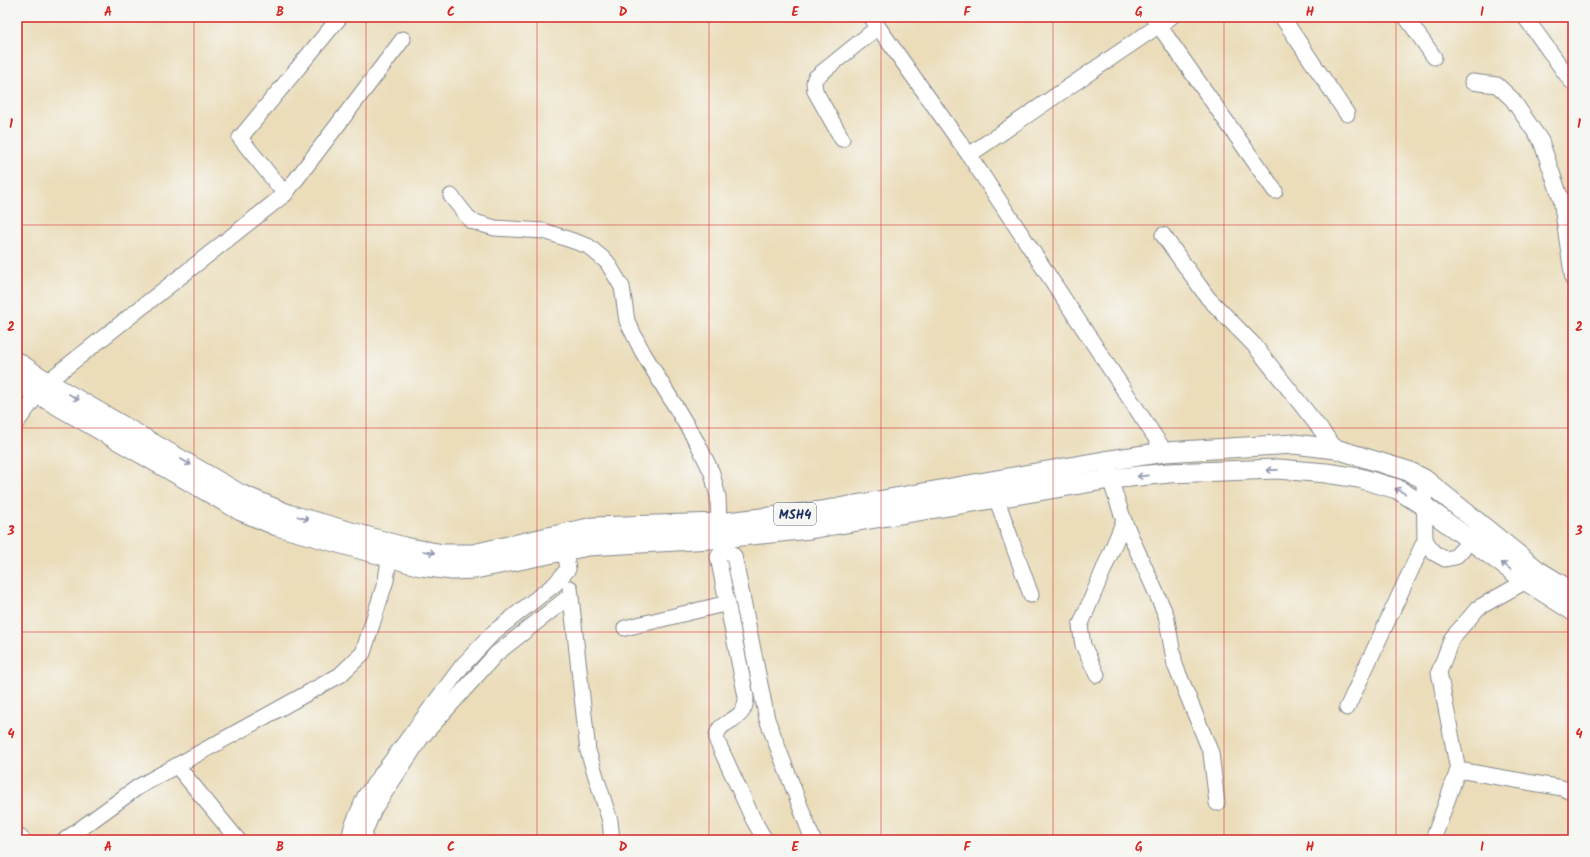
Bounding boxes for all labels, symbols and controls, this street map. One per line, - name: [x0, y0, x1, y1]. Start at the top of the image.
- text: A: [104, 2, 112, 23]
- text: B: [276, 2, 284, 23]
- text: C: [447, 2, 455, 23]
- text: D: [619, 2, 628, 23]
- text: E: [791, 2, 799, 23]
- text: F: [963, 2, 971, 23]
- text: G: [1135, 2, 1143, 23]
- text: H: [1306, 2, 1315, 23]
- text: I: [1480, 2, 1484, 23]
- text: 1: [9, 114, 13, 135]
- text: 1: [1577, 114, 1581, 135]
- text: 2: [7, 317, 15, 338]
- text: 2: [1575, 317, 1583, 338]
- one-way arrow: [68, 394, 80, 402]
- one-way arrow: [180, 459, 192, 467]
- one-way arrow: [1266, 466, 1279, 474]
- one-way arrow: [1137, 472, 1150, 480]
- one-way arrow: [1394, 487, 1406, 495]
- road number: MSH4: [774, 503, 816, 525]
- one-way arrow: [297, 515, 310, 522]
- text: 3: [6, 521, 15, 542]
- text: 3: [1574, 521, 1583, 542]
- one-way arrow: [422, 548, 435, 556]
- one-way arrow: [1501, 562, 1512, 570]
- text: 4: [7, 724, 15, 745]
- text: 4: [1575, 724, 1583, 745]
- text: A: [104, 837, 112, 857]
- text: B: [276, 837, 284, 857]
- text: C: [447, 837, 455, 857]
- text: D: [619, 837, 628, 857]
- text: E: [791, 837, 799, 857]
- text: F: [963, 837, 971, 857]
- text: G: [1135, 837, 1143, 857]
- text: H: [1306, 837, 1315, 857]
- text: I: [1480, 837, 1484, 857]

